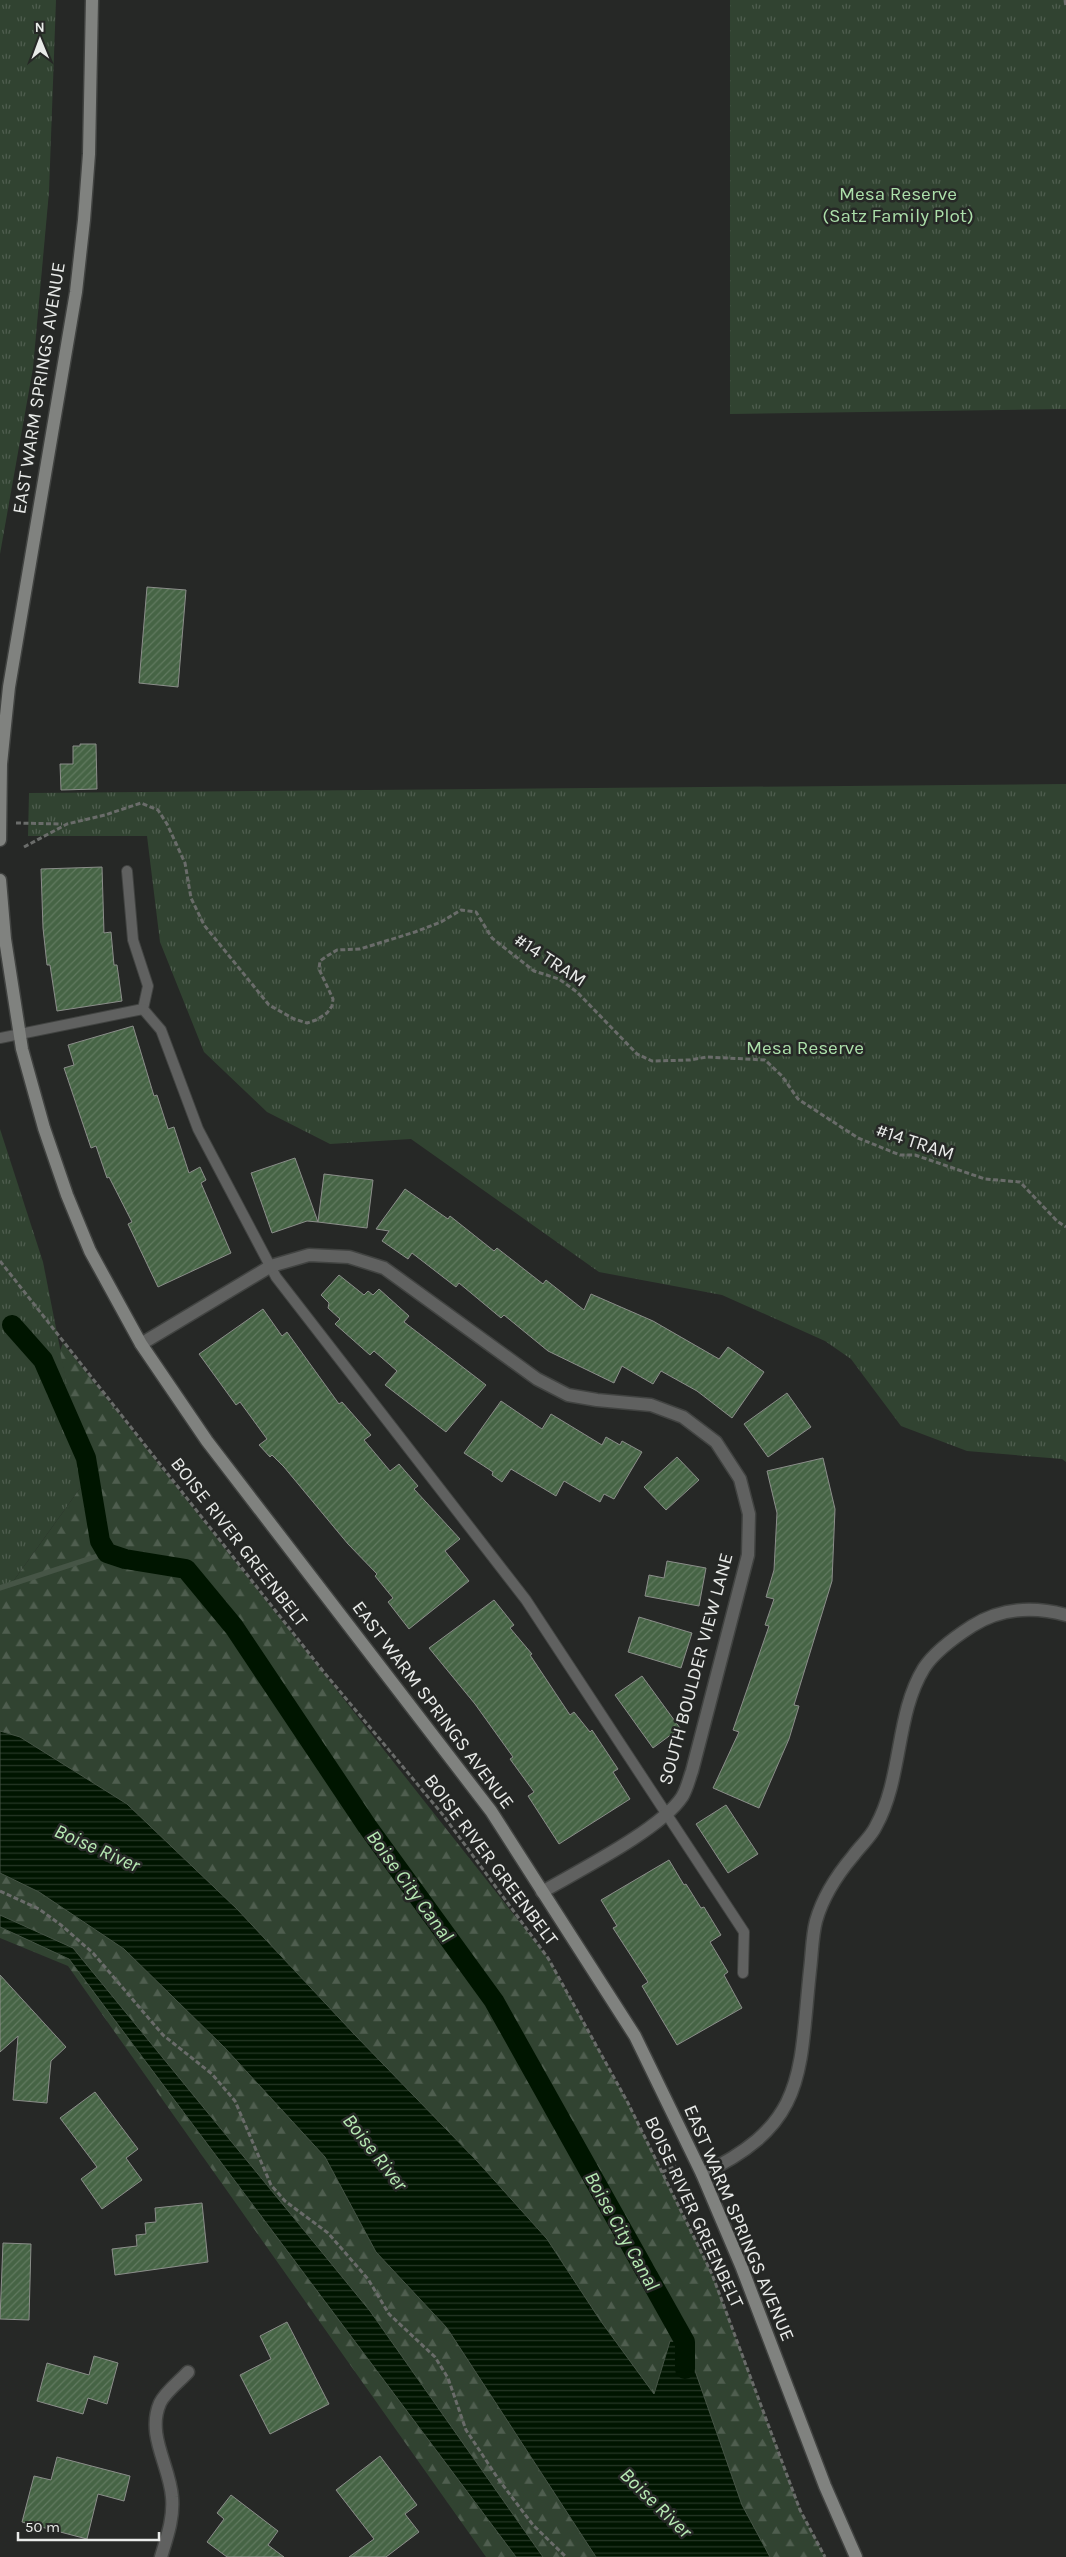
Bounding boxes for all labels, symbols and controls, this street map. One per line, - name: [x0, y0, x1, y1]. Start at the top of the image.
- north arrow: [15, 15, 65, 65]
- text: N: [35, 19, 45, 36]
- park label: Mesa Reserve (Satz Family Plot): [822, 183, 974, 227]
- street label: EAST WARM SPRINGS AVENUE: [8, 261, 70, 515]
- street label: #14 TRAM: [510, 929, 590, 991]
- park label: Mesa Reserve: [746, 1037, 864, 1059]
- street label: #14 TRAM: [873, 1119, 957, 1165]
- street label: BOISE RIVER GREENBELT: [166, 1453, 312, 1631]
- street label: SOUTH BOULDER VIEW LANE: [654, 1551, 738, 1787]
- street label: EAST WARM SPRINGS AVENUE: [348, 1597, 518, 1813]
- street label: BOISE RIVER GREENBELT: [419, 1770, 563, 1950]
- water label: Boise River: [51, 1819, 144, 1877]
- water label: Boise City Canal: [362, 1826, 458, 1946]
- street label: EAST WARM SPRINGS AVENUE: [679, 2101, 799, 2345]
- water label: Boise River: [338, 2109, 413, 2196]
- street label: BOISE RIVER GREENBELT: [640, 2113, 748, 2312]
- water label: Boise City Canal: [580, 2167, 664, 2295]
- water label: Boise River: [615, 2463, 698, 2544]
- scale bar: [18, 2510, 159, 2542]
- text: 50 m: [25, 2518, 60, 2536]

